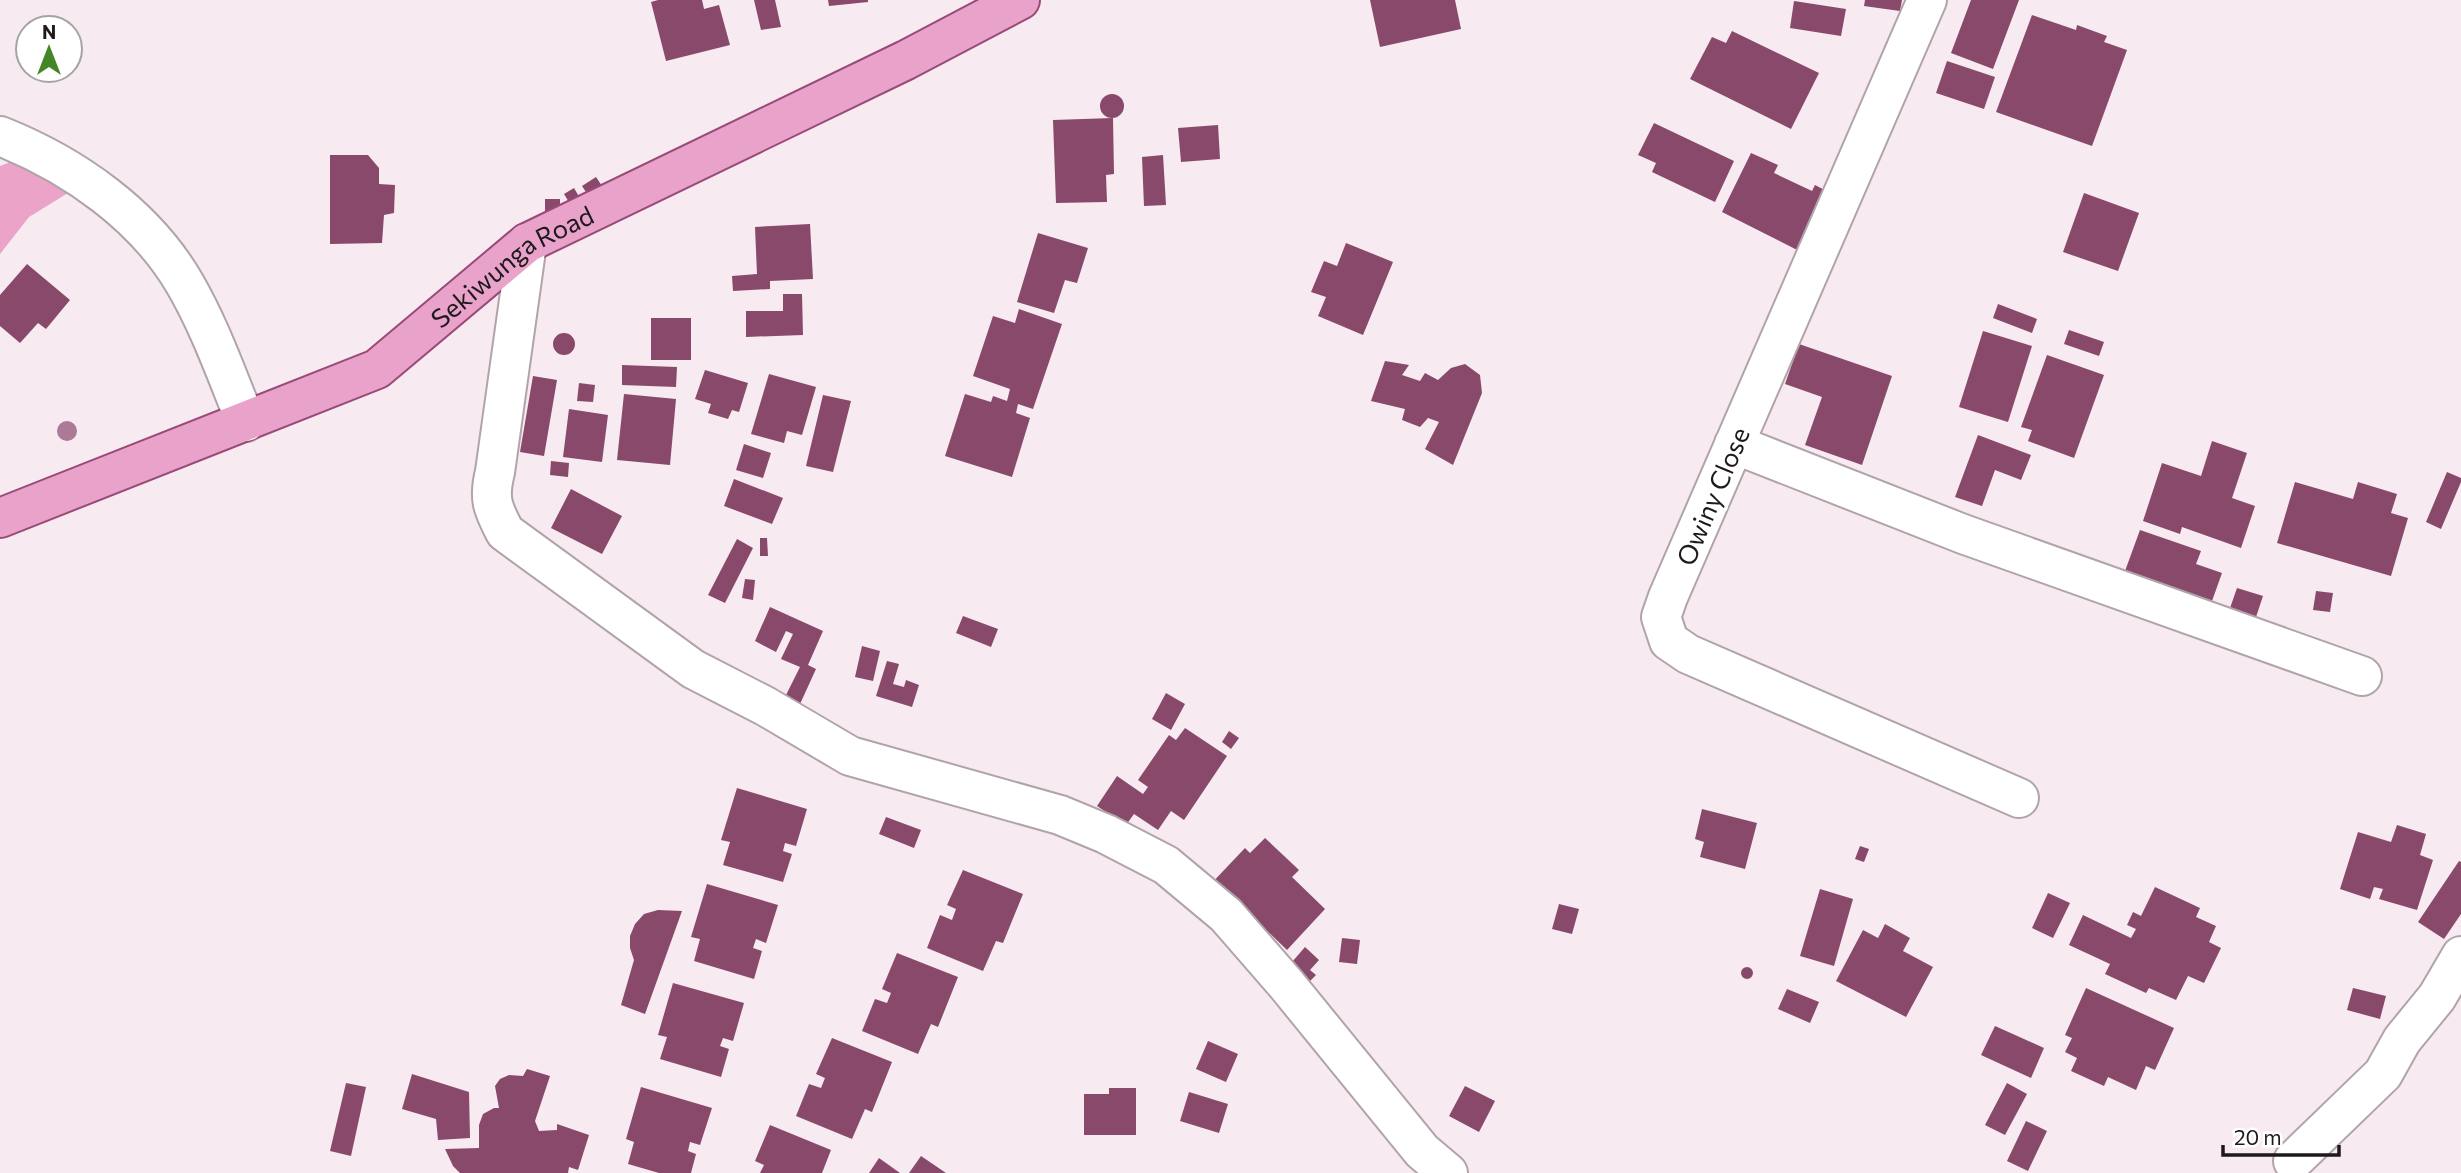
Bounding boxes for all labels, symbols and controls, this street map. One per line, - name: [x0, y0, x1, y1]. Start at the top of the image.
- north arrow: [14, 14, 84, 84]
- text: N: [42, 20, 56, 43]
- street label: Sekiwunga Road: [424, 198, 598, 333]
- street label: Owiny Close: [1669, 422, 1755, 570]
- scale bar: [2223, 1114, 2338, 1158]
- text: 20 m: [2234, 1124, 2282, 1149]

